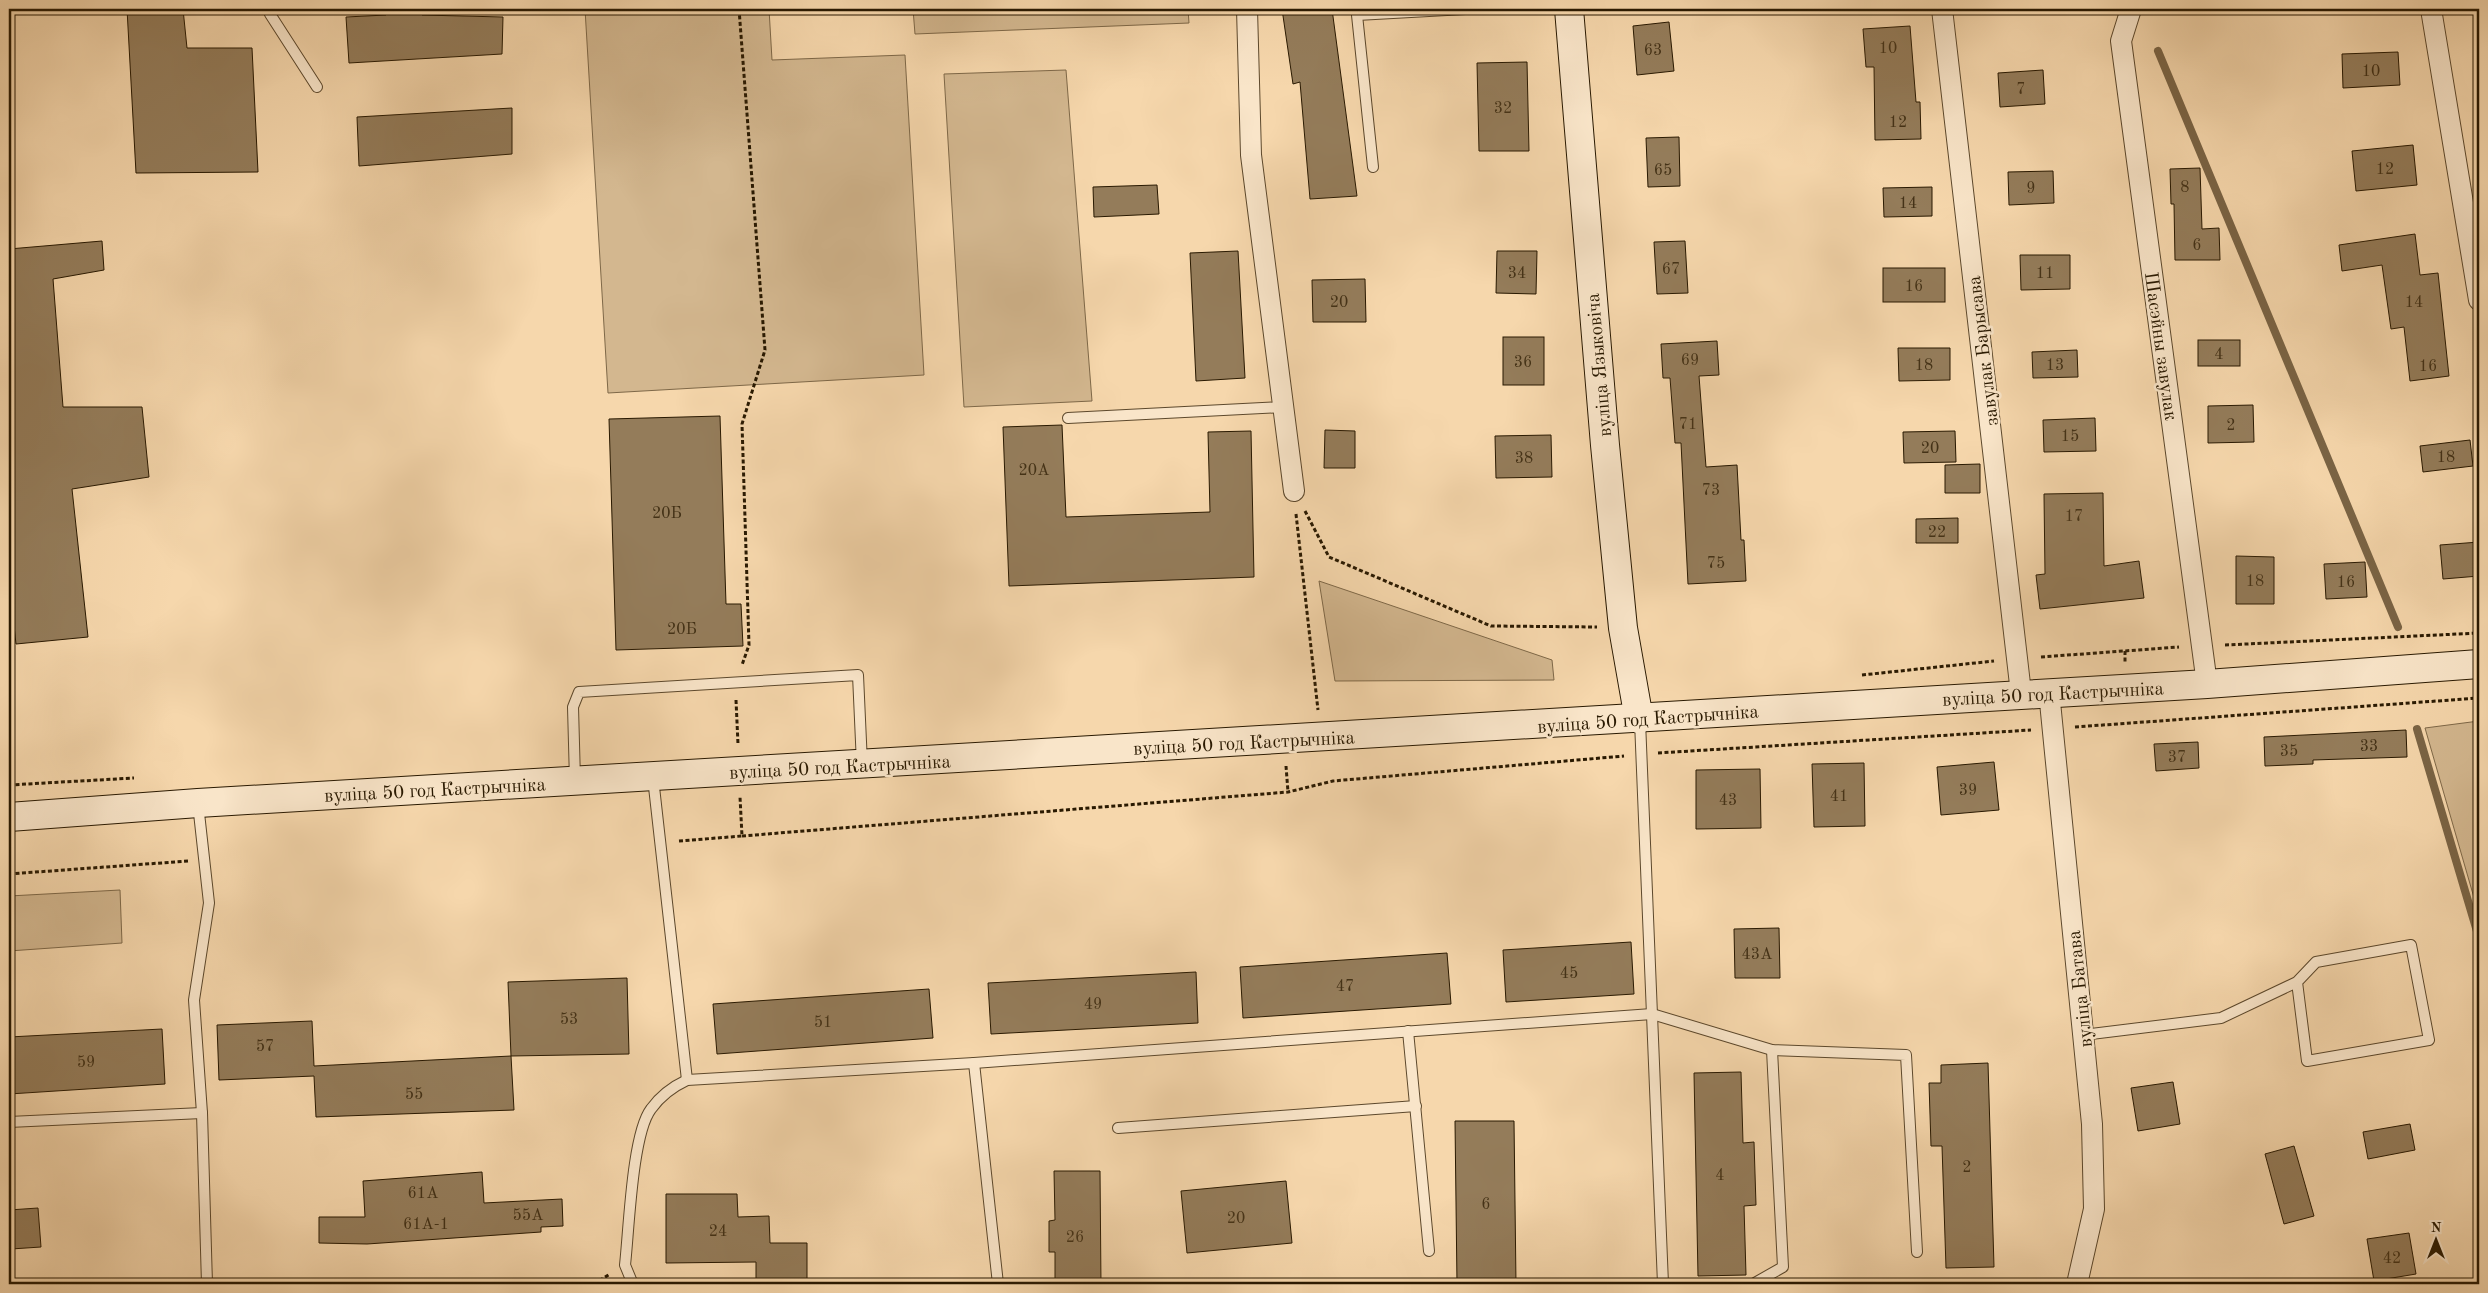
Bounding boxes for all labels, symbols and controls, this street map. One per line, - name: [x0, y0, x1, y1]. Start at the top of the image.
- house number: 10: [1879, 41, 1897, 57]
- house number: 63: [1644, 43, 1662, 59]
- house number: 10: [2362, 64, 2380, 80]
- house number: 7: [2016, 82, 2026, 98]
- house number: 32: [1494, 101, 1512, 117]
- house number: 12: [1889, 115, 1907, 131]
- house number: 12: [2376, 162, 2394, 178]
- house number: 65: [1654, 163, 1672, 179]
- house number: 8: [2180, 180, 2190, 196]
- house number: 9: [2026, 181, 2036, 197]
- house number: 14: [1899, 196, 1917, 212]
- house number: 6: [2192, 238, 2202, 254]
- house number: 67: [1662, 262, 1680, 278]
- house number: 34: [1508, 266, 1526, 282]
- house number: 11: [2036, 266, 2054, 282]
- street label: Шасэйны завулак: [2140, 271, 2179, 422]
- street label: завулак Барысава: [1966, 274, 2003, 427]
- house number: 16: [1905, 279, 1923, 295]
- street label: вуліца Языковіча: [1585, 292, 1616, 437]
- house number: 20: [1330, 295, 1348, 311]
- house number: 14: [2405, 295, 2423, 311]
- house number: 4: [2214, 347, 2224, 363]
- house number: 69: [1681, 353, 1699, 369]
- house number: 36: [1514, 355, 1532, 371]
- house number: 18: [1915, 358, 1933, 374]
- house number: 13: [2046, 358, 2064, 374]
- house number: 16: [2419, 359, 2437, 375]
- house number: 71: [1679, 417, 1697, 433]
- house number: 2: [2226, 418, 2236, 434]
- house number: 15: [2061, 429, 2079, 445]
- house number: 20: [1921, 441, 1939, 457]
- house number: 18: [2437, 450, 2455, 466]
- house number: 38: [1515, 451, 1533, 467]
- house number: 20А: [1019, 463, 1049, 479]
- house number: 73: [1702, 483, 1720, 499]
- house number: 20Б: [652, 506, 682, 522]
- house number: 17: [2065, 509, 2083, 525]
- house number: 22: [1928, 525, 1946, 541]
- house number: 75: [1707, 556, 1725, 572]
- house number: 18: [2246, 574, 2264, 590]
- house number: 16: [2337, 575, 2355, 591]
- house number: 20Б: [667, 622, 697, 638]
- street label: вуліца 50 год Кастрычніка: [1942, 680, 2165, 711]
- street label: вуліца 50 год Кастрычніка: [1537, 703, 1760, 738]
- street label: вуліца 50 год Кастрычніка: [1133, 729, 1356, 760]
- house number: 33: [2360, 739, 2378, 755]
- house number: 35: [2280, 744, 2298, 760]
- house number: 37: [2168, 750, 2186, 766]
- street label: вуліца 50 год Кастрычніка: [729, 753, 952, 784]
- street label: вуліца 50 год Кастрычніка: [324, 776, 547, 807]
- house number: 39: [1959, 783, 1977, 799]
- house number: 41: [1830, 789, 1848, 805]
- house number: 43: [1719, 793, 1737, 809]
- street label: вуліца Батава: [2066, 929, 2097, 1048]
- house number: 43А: [1742, 947, 1772, 963]
- house number: 45: [1560, 966, 1578, 982]
- house number: 47: [1336, 979, 1354, 995]
- house number: 49: [1084, 997, 1102, 1013]
- house number: 53: [560, 1012, 578, 1028]
- house number: 51: [814, 1015, 832, 1031]
- house number: 57: [256, 1039, 274, 1055]
- house number: 59: [77, 1055, 95, 1071]
- house number: 55: [405, 1087, 423, 1103]
- house number: 2: [1962, 1160, 1972, 1176]
- house number: 4: [1715, 1168, 1725, 1184]
- house number: 61А: [408, 1186, 438, 1202]
- house number: 6: [1481, 1197, 1491, 1213]
- house number: 55А: [513, 1208, 543, 1224]
- house number: 20: [1227, 1211, 1245, 1227]
- north arrow: [2410, 1216, 2460, 1266]
- house number: 61А-1: [403, 1217, 449, 1233]
- text: N: [2431, 1221, 2442, 1235]
- house number: 24: [709, 1224, 727, 1240]
- house number: 26: [1066, 1230, 1084, 1246]
- house number: 42: [2383, 1251, 2401, 1267]

